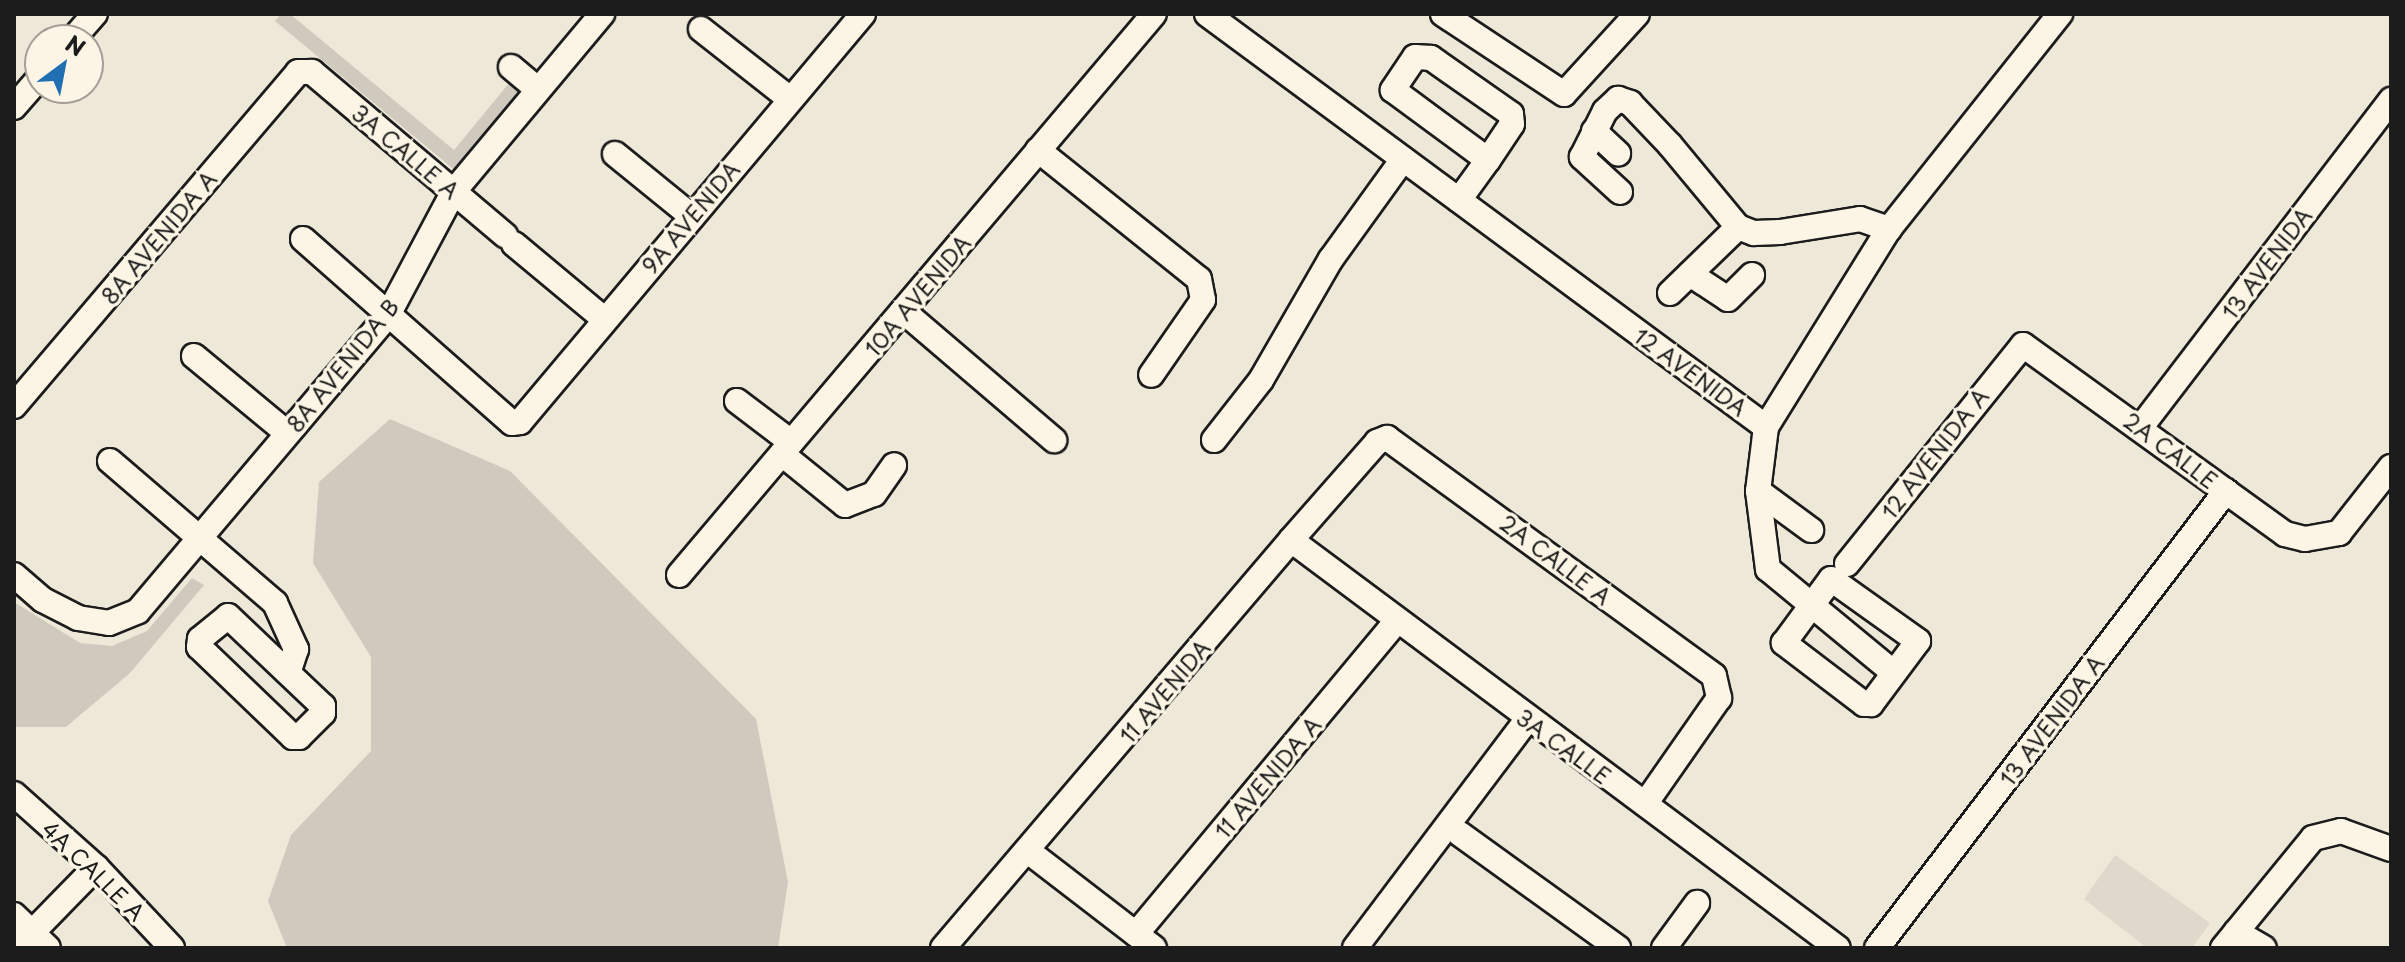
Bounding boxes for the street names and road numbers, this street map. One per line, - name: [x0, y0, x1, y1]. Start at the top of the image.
- street label: 3A CALLE A: [346, 98, 466, 204]
- street label: 9A AVENIDA: [635, 155, 745, 279]
- street label: 8A AVENIDA A: [95, 166, 221, 308]
- street label: 13 AVENIDA: [2215, 202, 2317, 324]
- street label: 10A AVENIDA: [858, 228, 976, 362]
- street label: 8A AVENIDA B: [281, 294, 403, 436]
- street label: 12 AVENIDA: [1629, 321, 1753, 421]
- street label: 12 AVENIDA A: [1875, 382, 1993, 524]
- street label: 2A CALLE: [2118, 406, 2224, 494]
- street label: 2A CALLE A: [1494, 508, 1618, 610]
- street label: 11 AVENIDA: [1113, 634, 1215, 748]
- street label: 13 AVENIDA A: [1993, 649, 2109, 791]
- street label: 3A CALLE: [1512, 703, 1616, 789]
- street label: 11 AVENIDA A: [1208, 710, 1326, 844]
- street label: 4A CALLE A: [37, 814, 151, 926]

